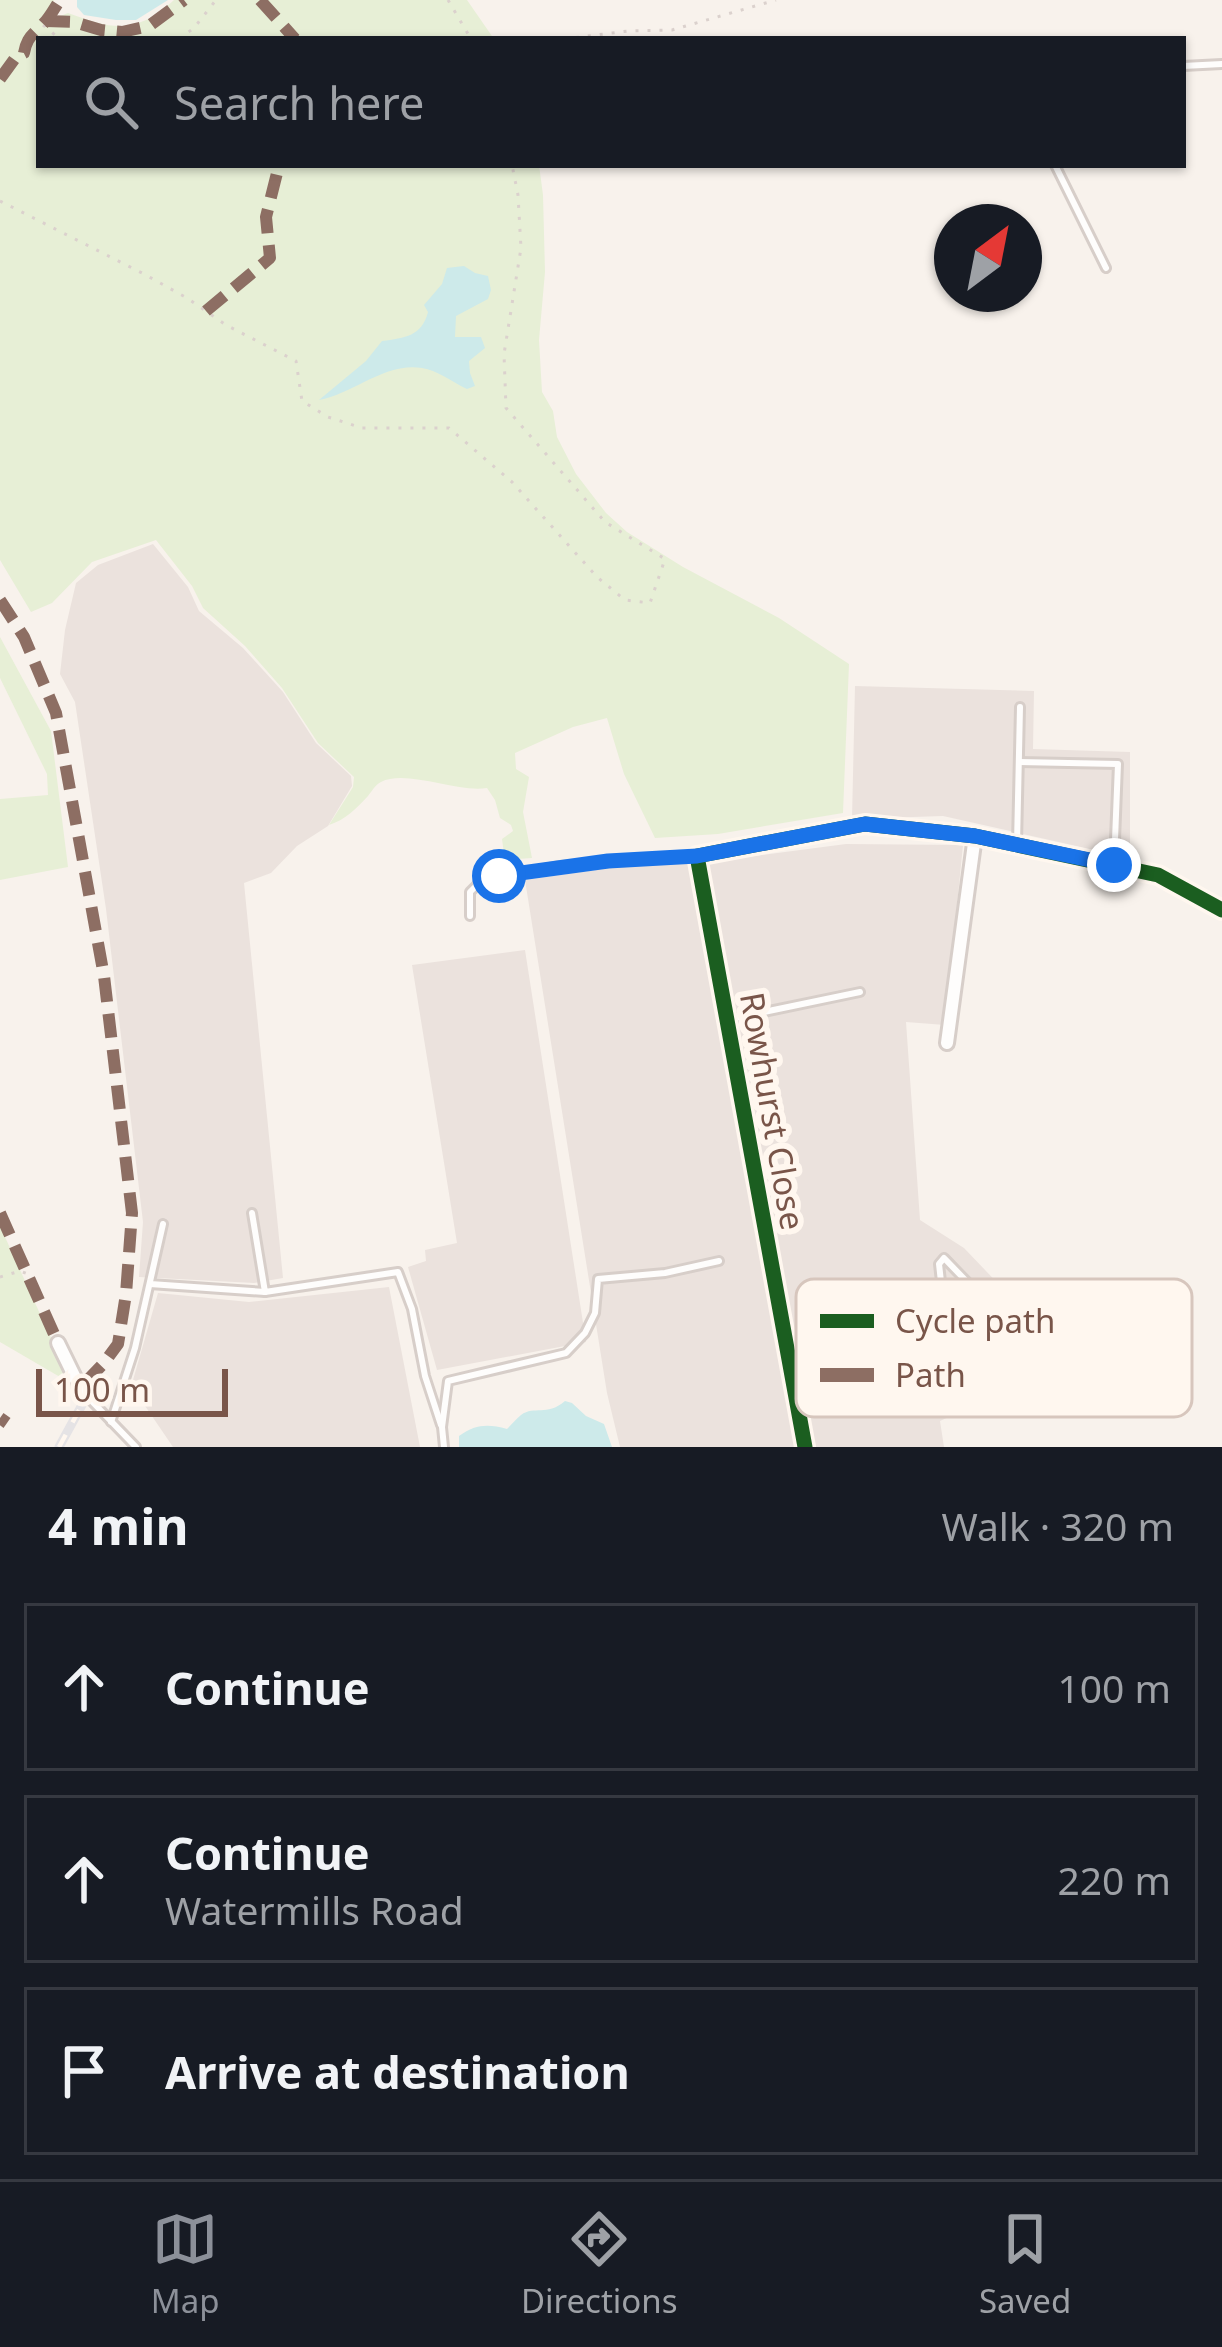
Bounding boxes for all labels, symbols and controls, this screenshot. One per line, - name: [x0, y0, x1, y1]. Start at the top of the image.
- search box: [36, 36, 1186, 168]
- icon: search: [78, 69, 144, 135]
- text: Search here: [174, 72, 424, 133]
- north arrow: [934, 204, 1042, 312]
- route end: [1087, 838, 1141, 892]
- route start: [472, 849, 526, 903]
- street label: Rowhurst Close: [730, 989, 816, 1233]
- legend: [796, 1279, 1192, 1417]
- text: Cycle path: [895, 1298, 1055, 1343]
- text: Path: [895, 1352, 966, 1397]
- scale bar: [36, 1363, 228, 1416]
- text: 100 m: [54, 1367, 150, 1412]
- text: 4 min: [48, 1490, 189, 1560]
- text: Walk · 320 m: [941, 1499, 1174, 1552]
- icon: ahead: [51, 1654, 117, 1720]
- text: Continue: [165, 1657, 370, 1718]
- text: 100 m: [1057, 1661, 1171, 1714]
- text: Continue: [165, 1822, 370, 1883]
- icon: ahead: [51, 1846, 117, 1912]
- text: 220 m: [1057, 1853, 1171, 1906]
- text: Watermills Road: [165, 1883, 464, 1936]
- icon: arrive: [51, 2038, 117, 2104]
- text: Arrive at destination: [165, 2041, 630, 2102]
- tab: Map: [151, 2206, 219, 2323]
- tab: Directions: [521, 2206, 678, 2323]
- tab: Saved: [979, 2206, 1071, 2323]

